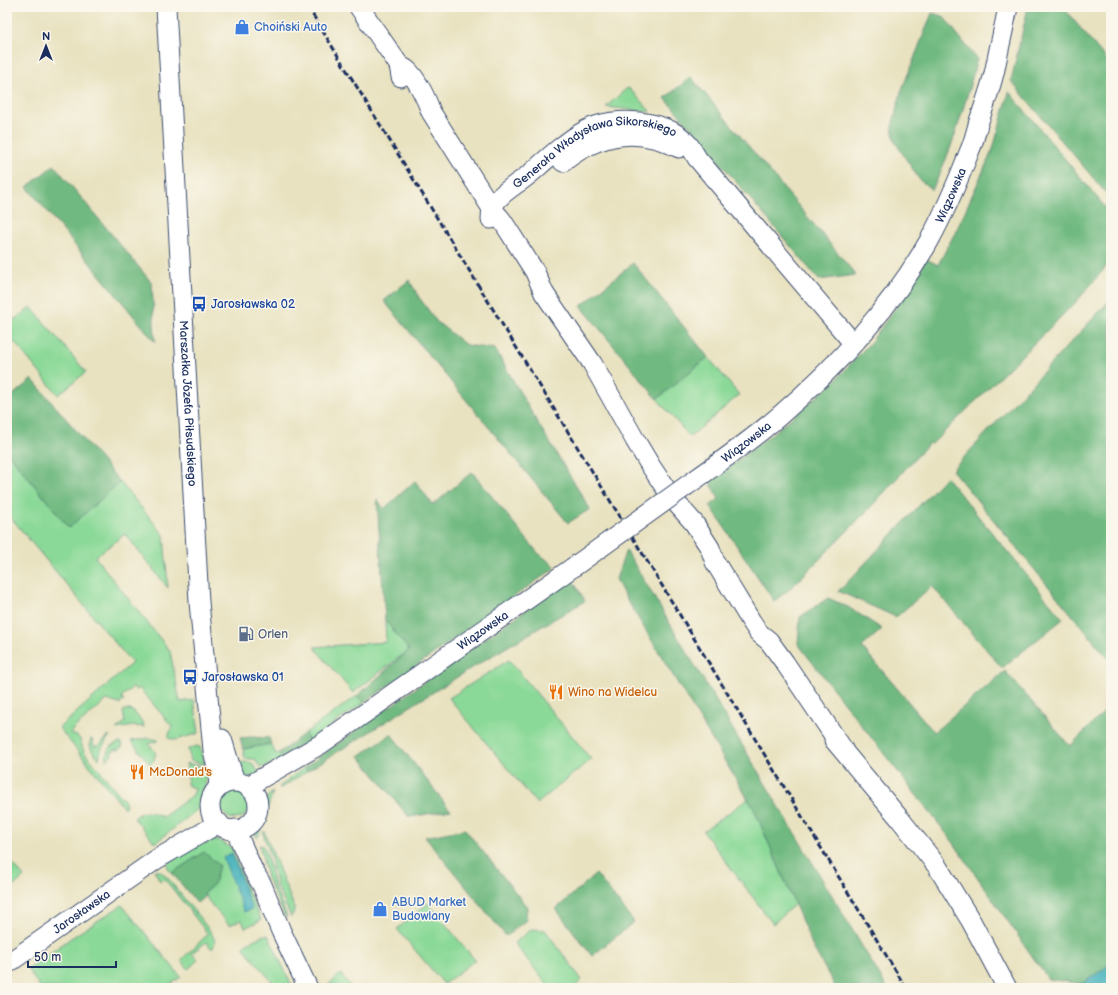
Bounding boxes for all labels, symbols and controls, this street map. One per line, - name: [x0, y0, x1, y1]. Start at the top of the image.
- shop icon: Choiński Auto: [233, 18, 251, 36]
- place label: Choiński Auto: [254, 20, 327, 35]
- north arrow: [26, 26, 66, 66]
- text: N: [42, 30, 50, 43]
- street label: Generała Władysława Sikorskiego: [510, 114, 680, 192]
- street label: Wiązowska: [932, 165, 970, 226]
- bus stop icon: Jarosławska 02: [190, 295, 208, 313]
- place label: Jarosławska 02: [211, 297, 295, 312]
- street label: Marszałka Józefa Piłsudskiego: [176, 320, 200, 487]
- street label: Wiązowska: [718, 418, 775, 466]
- street label: Wiązowska: [455, 607, 512, 653]
- fuel station icon: Orlen: [237, 625, 255, 643]
- place label: Orlen: [258, 627, 288, 642]
- bus stop icon: Jarosławska 01: [181, 668, 199, 686]
- place label: Jarosławska 01: [202, 670, 284, 685]
- restaurant icon: Wino na Widelcu: [547, 683, 565, 701]
- place label: Wino na Widelcu: [568, 685, 657, 700]
- restaurant icon: McDonald's: [128, 763, 146, 781]
- place label: McDonald's: [149, 765, 212, 780]
- street label: Jarosławska: [50, 886, 113, 937]
- place label: ABUD Market Budowlany: [392, 895, 467, 924]
- shop icon: ABUD Market Budowlany: [371, 900, 389, 918]
- scale bar: [28, 943, 116, 969]
- text: 50 m: [34, 950, 61, 965]

